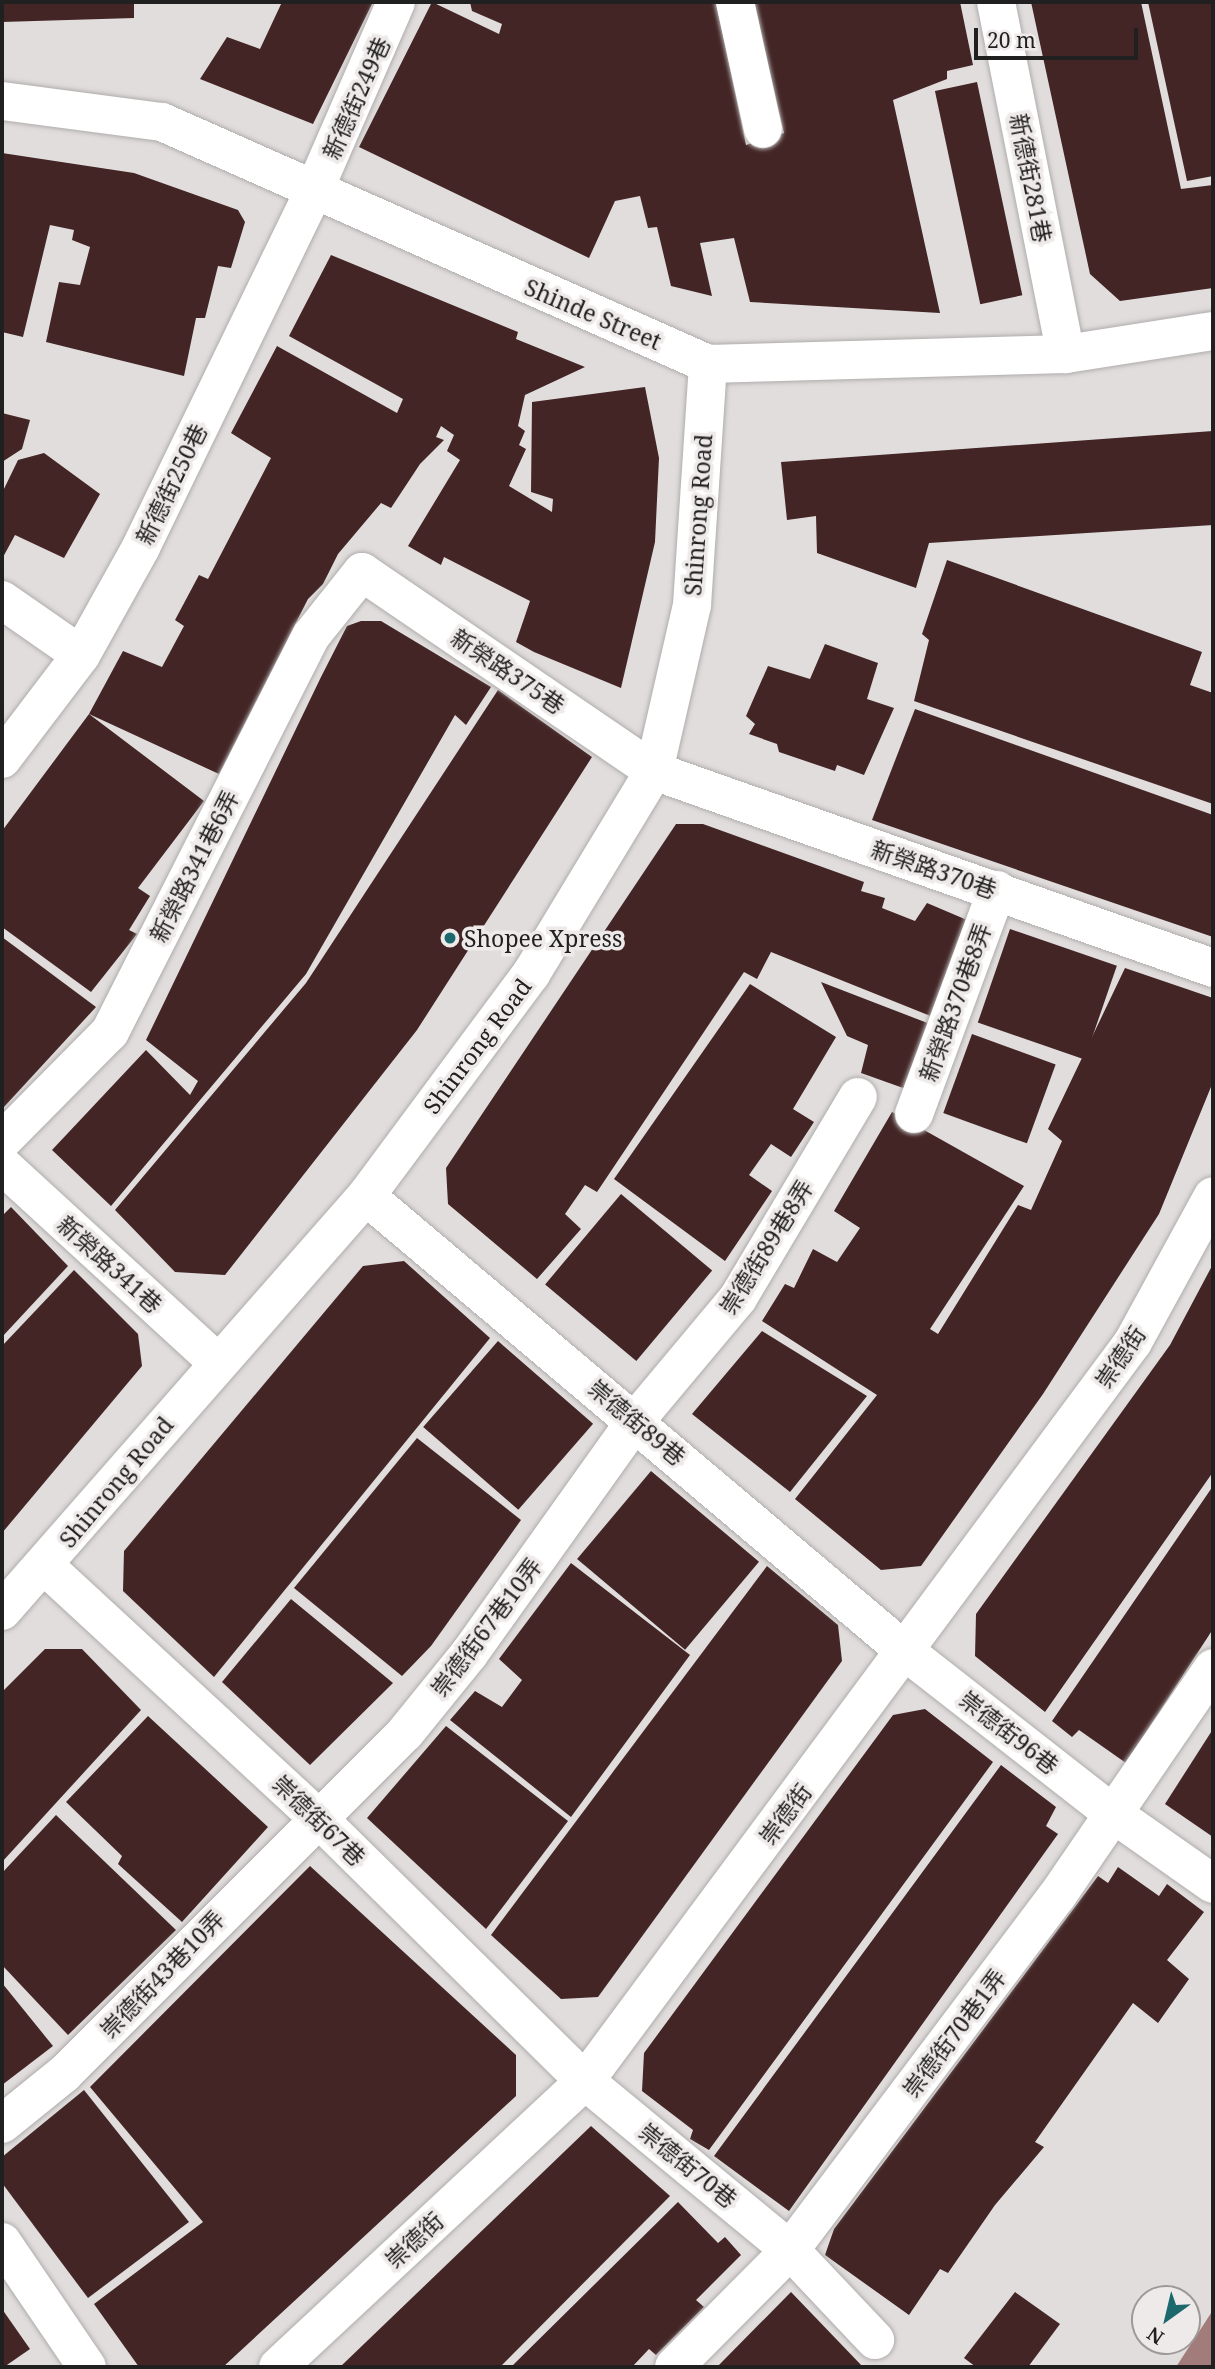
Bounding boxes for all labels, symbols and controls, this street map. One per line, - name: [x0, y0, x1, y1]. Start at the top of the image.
- scale bar: [977, 14, 1142, 58]
- text: 20 m: [987, 26, 1036, 54]
- street label: 新德街249巷: [317, 33, 395, 163]
- street label: 新德街281巷: [1005, 111, 1057, 245]
- street label: Shinde Street: [520, 273, 666, 355]
- street label: 新德街250巷: [130, 419, 212, 549]
- street label: Shinrong Road: [679, 433, 717, 597]
- street label: 新榮路375巷: [446, 623, 570, 719]
- street label: 新榮路341巷6弄: [144, 786, 244, 946]
- street label: 新榮路370巷: [868, 835, 1000, 903]
- street label: 新榮路370巷8弄: [914, 919, 996, 1085]
- place label: Shopee Xpress: [464, 924, 622, 952]
- marker: Shopee Xpress: [442, 930, 458, 946]
- street label: Shinrong Road: [417, 973, 537, 1119]
- street label: 崇德街89巷8弄: [714, 1175, 818, 1319]
- street label: 新榮路341巷: [52, 1210, 168, 1318]
- street label: 崇德街: [1089, 1321, 1151, 1393]
- street label: 崇德街89巷: [583, 1374, 691, 1470]
- street label: Shinrong Road: [53, 1411, 179, 1553]
- street label: 崇德街67巷10弄: [425, 1552, 547, 1702]
- street label: 崇德街96巷: [954, 1685, 1064, 1779]
- street label: 崇德街67巷: [267, 1769, 371, 1871]
- street label: 崇德街: [753, 1778, 817, 1850]
- street label: 崇德街43巷10弄: [94, 1905, 230, 2043]
- street label: 崇德街70巷1弄: [897, 1963, 1011, 2103]
- street label: 崇德街70巷: [634, 2117, 742, 2213]
- street label: 崇德街: [379, 2206, 449, 2274]
- north arrow: [1131, 2285, 1201, 2355]
- text: N: [1142, 2321, 1169, 2351]

